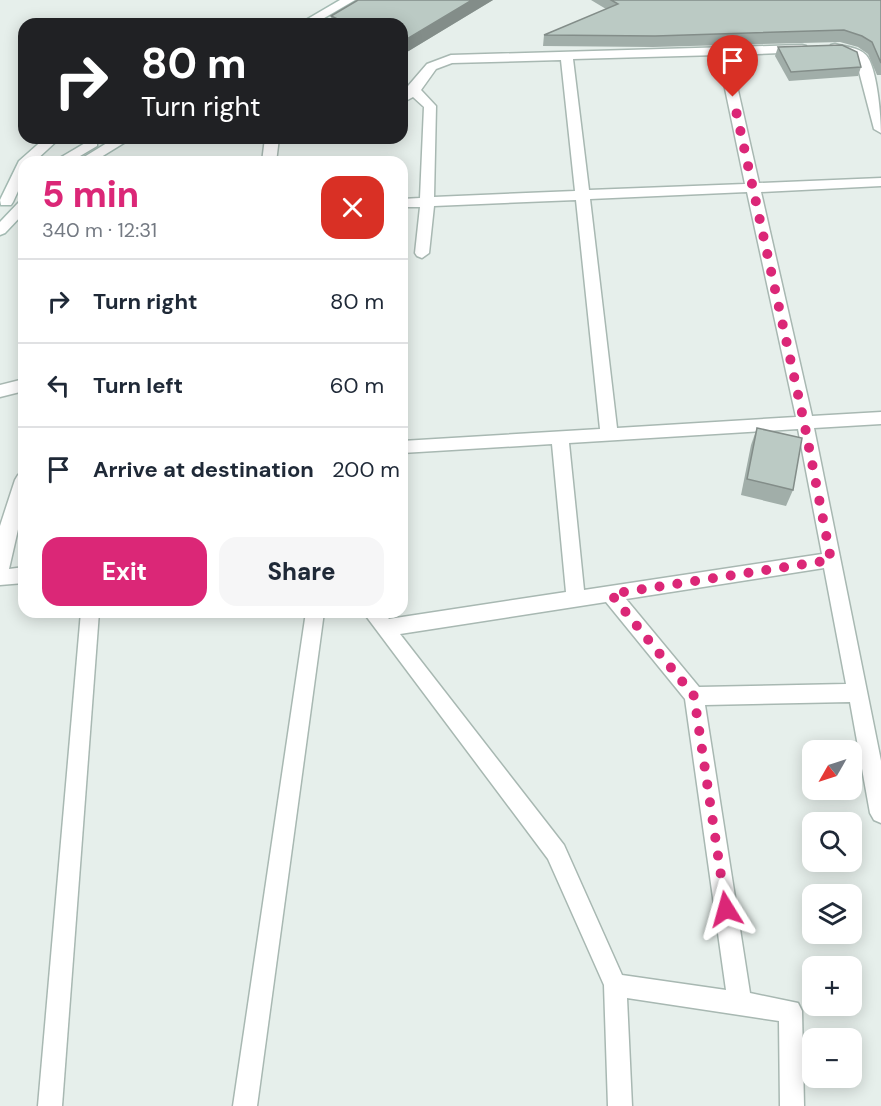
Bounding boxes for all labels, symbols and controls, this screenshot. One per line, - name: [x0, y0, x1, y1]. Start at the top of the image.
- pin: [707, 35, 758, 97]
- text: 80 m: [141, 36, 247, 91]
- icon: right: [42, 42, 120, 120]
- icon: arrive: [716, 44, 749, 77]
- text: Turn right: [141, 89, 261, 124]
- text: 5 min: [42, 171, 139, 218]
- button: close: [321, 176, 384, 239]
- text: 340 m · 12:31: [42, 217, 157, 243]
- icon: right: [42, 285, 75, 318]
- text: Turn right: [93, 287, 198, 316]
- text: 80 m: [330, 287, 384, 316]
- icon: left: [42, 369, 75, 402]
- text: Turn left: [93, 371, 183, 400]
- text: 60 m: [330, 371, 384, 400]
- icon: arrive: [42, 453, 75, 486]
- text: Arrive at destination: [93, 455, 314, 484]
- text: 200 m: [332, 455, 400, 484]
- button: Exit: [42, 537, 207, 606]
- button: Share: [219, 537, 384, 606]
- north arrow: [802, 740, 862, 800]
- map controls: [802, 740, 862, 1088]
- button: search: [802, 812, 862, 872]
- position arrow: [694, 877, 758, 941]
- button: layers: [802, 884, 862, 944]
- button: +: [802, 956, 862, 1016]
- button: −: [802, 1028, 862, 1088]

